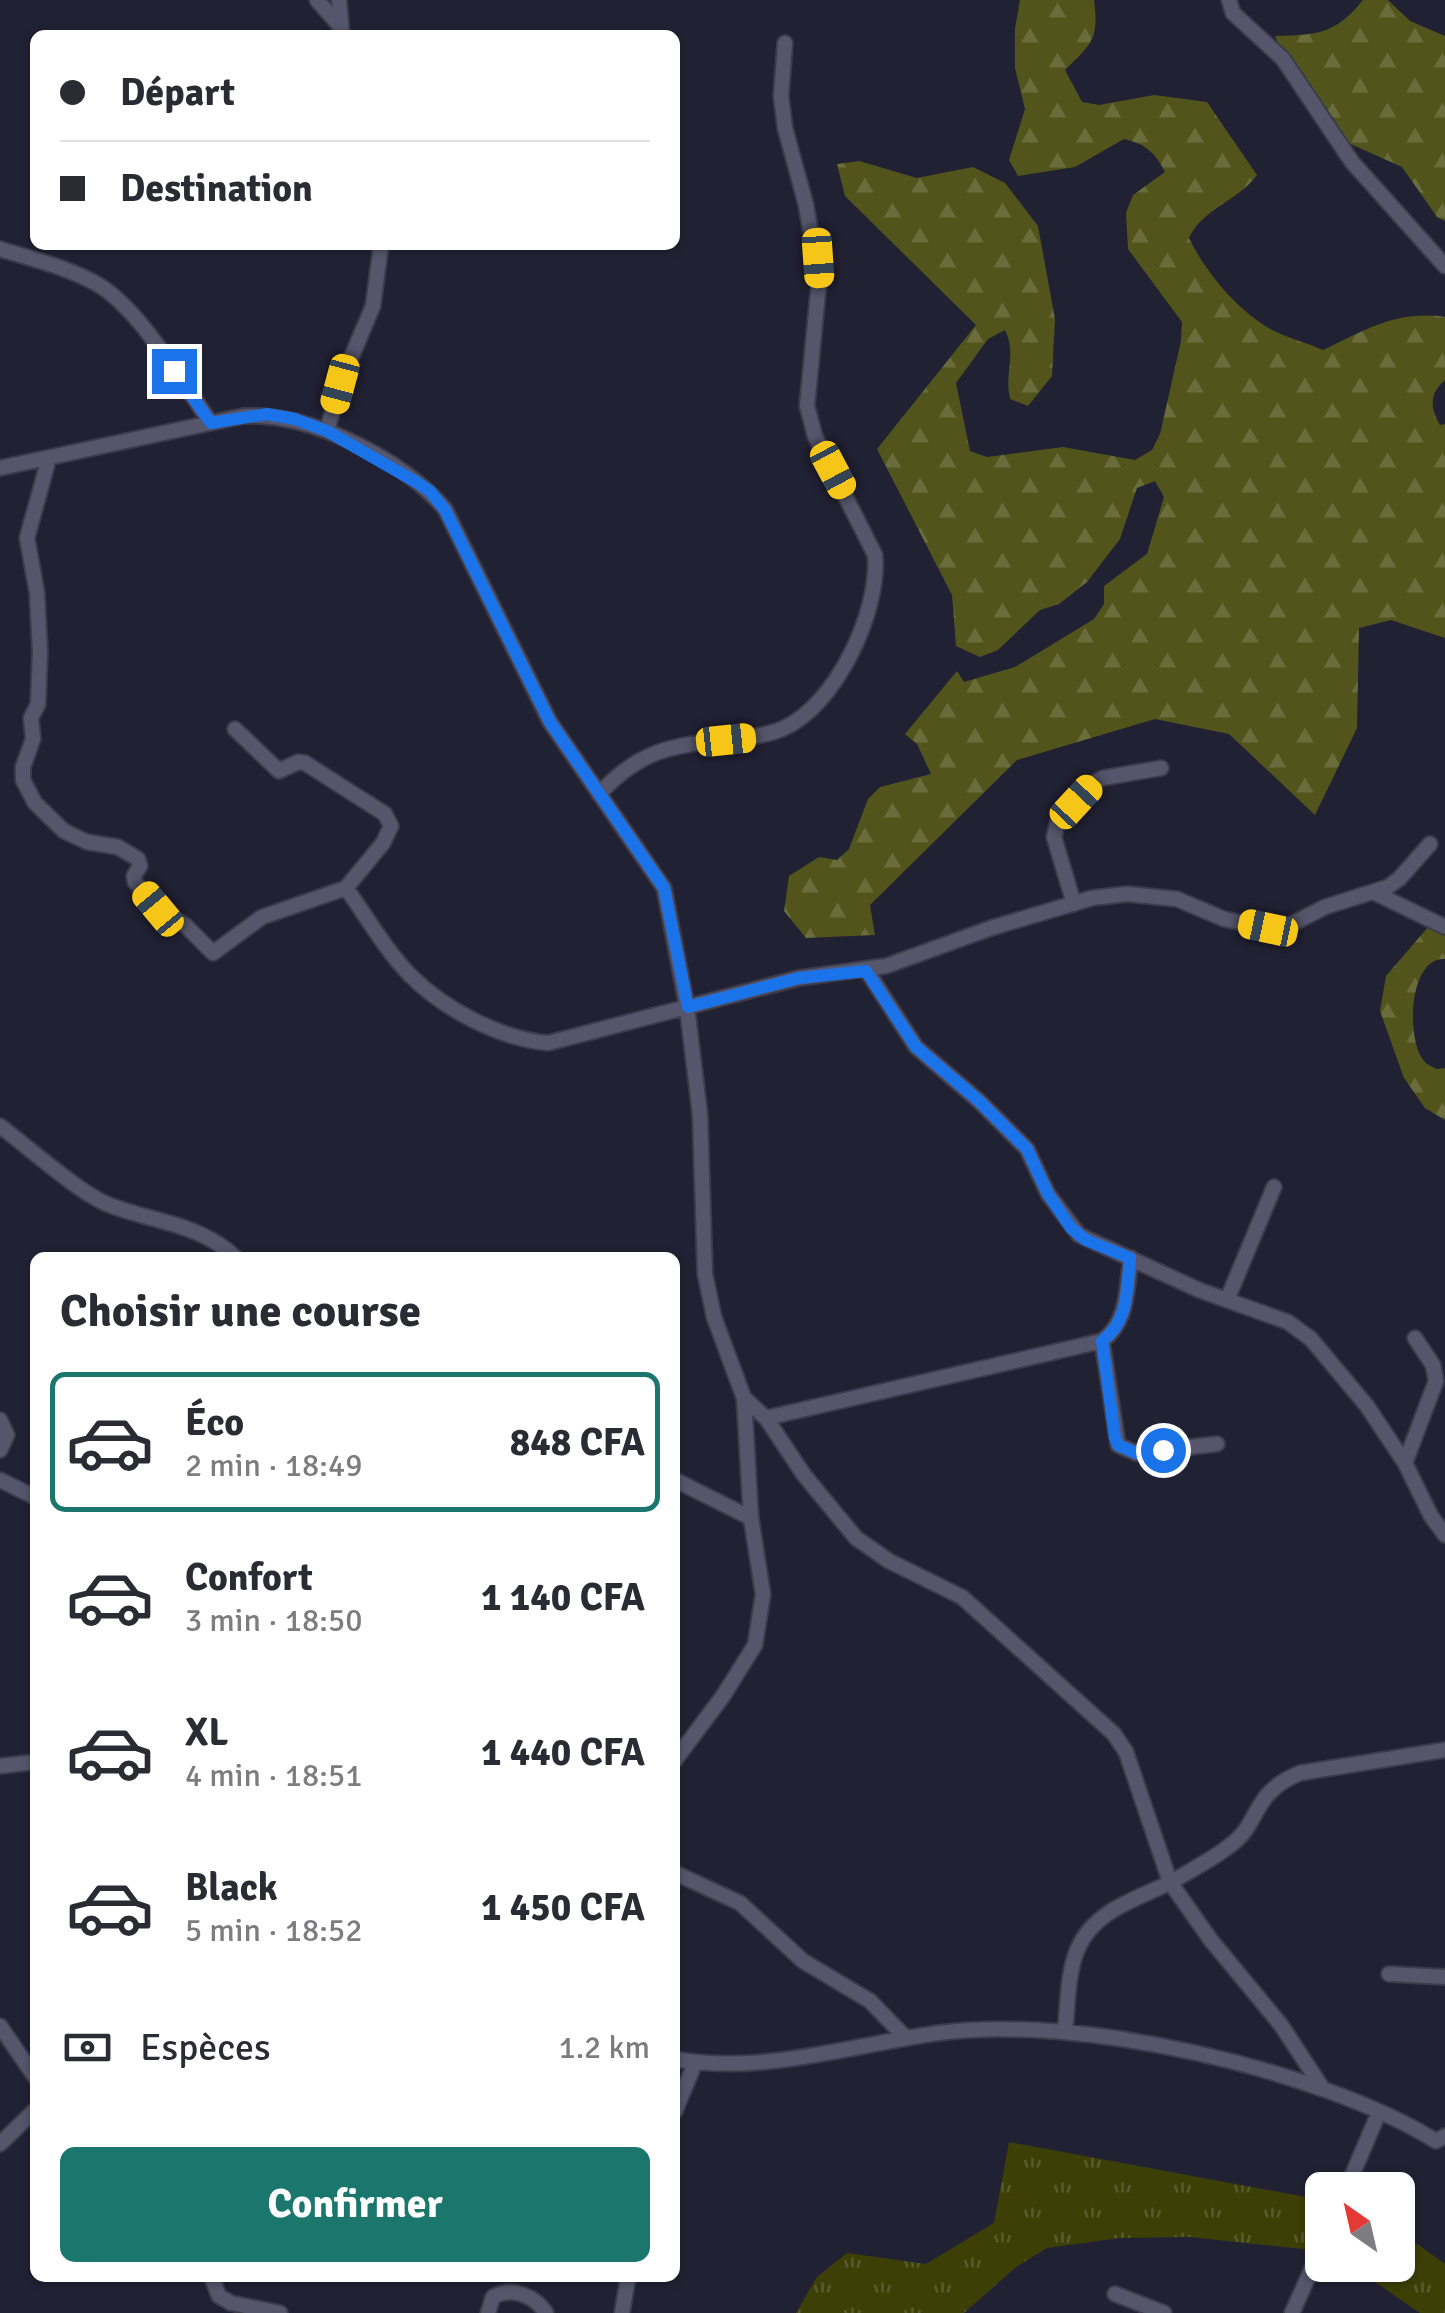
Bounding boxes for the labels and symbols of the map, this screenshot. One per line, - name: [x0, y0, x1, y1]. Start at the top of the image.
- car: [801, 227, 835, 289]
- route end: [152, 349, 197, 394]
- car: [318, 351, 362, 417]
- car: [806, 436, 860, 504]
- car: [695, 722, 757, 758]
- car: [1045, 770, 1107, 834]
- car: [127, 876, 189, 942]
- car: [1236, 907, 1300, 949]
- route start: [1141, 1428, 1186, 1473]
- north arrow: [1305, 2172, 1415, 2282]

